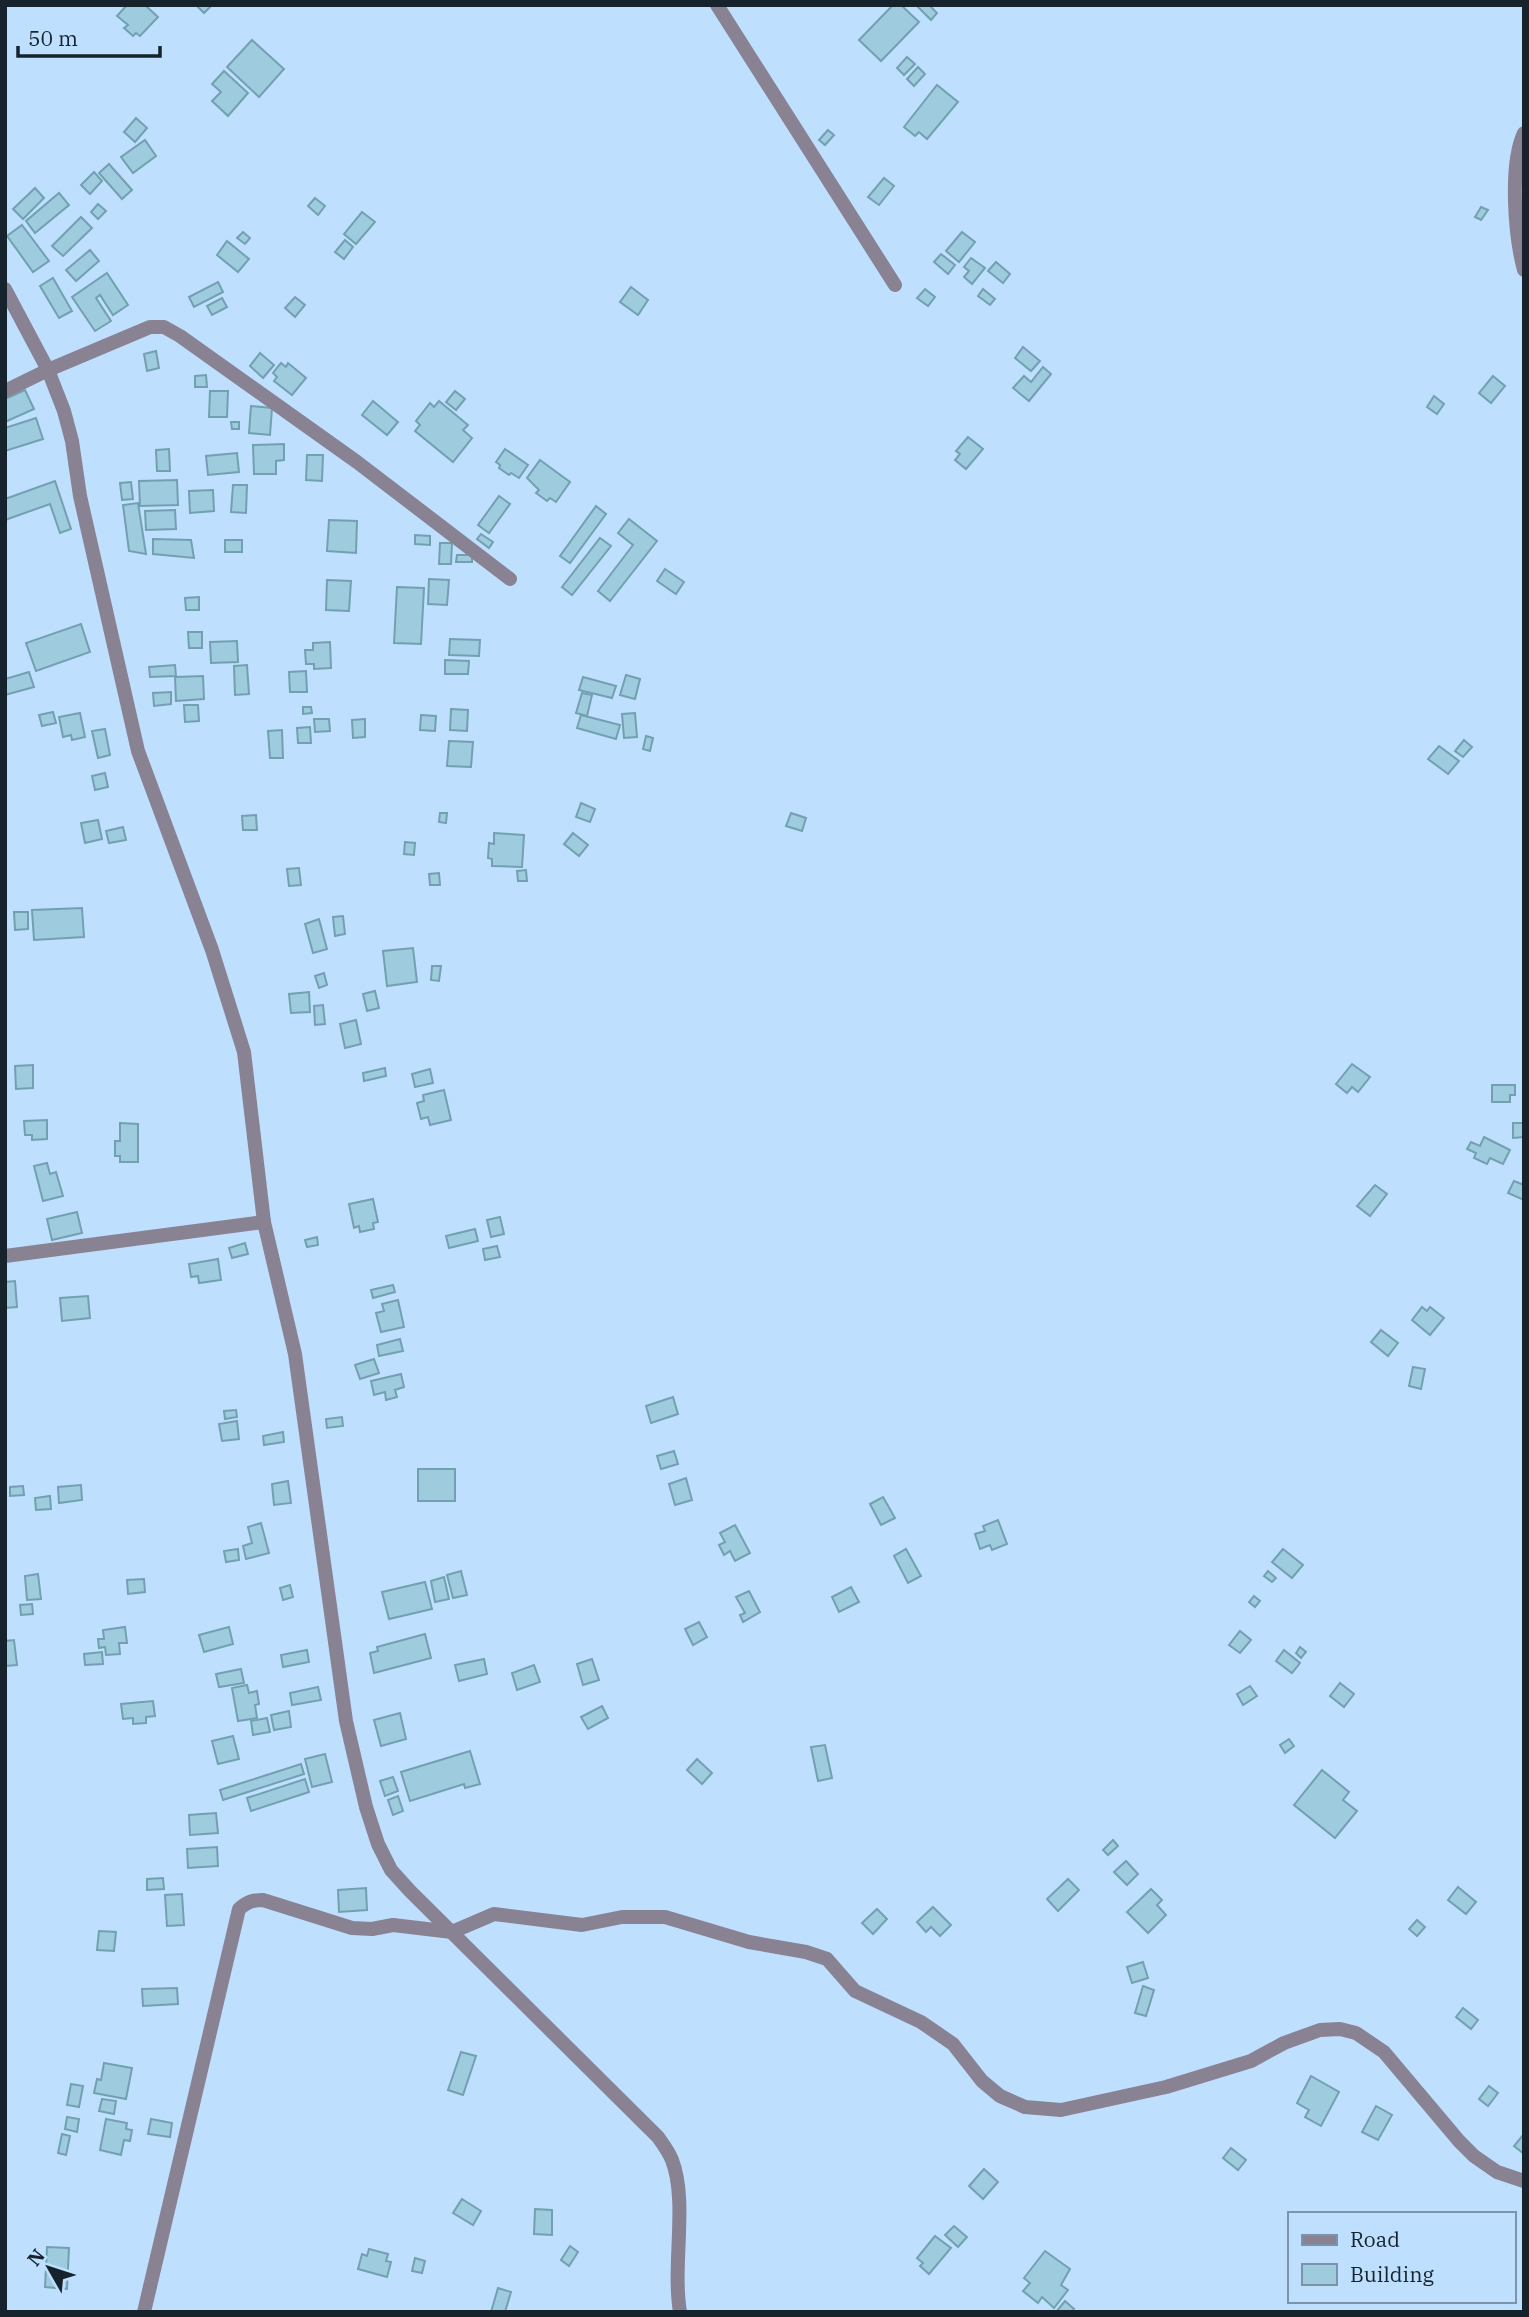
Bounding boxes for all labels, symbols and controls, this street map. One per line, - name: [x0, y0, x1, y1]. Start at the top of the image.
- scale bar: [18, 14, 159, 58]
- text: 50 m: [28, 24, 78, 52]
- legend: [1288, 2212, 1515, 2303]
- text: Road: [1350, 2225, 1400, 2253]
- north arrow: [14, 2233, 84, 2303]
- text: N: [22, 2244, 50, 2271]
- text: Building: [1350, 2260, 1435, 2288]

